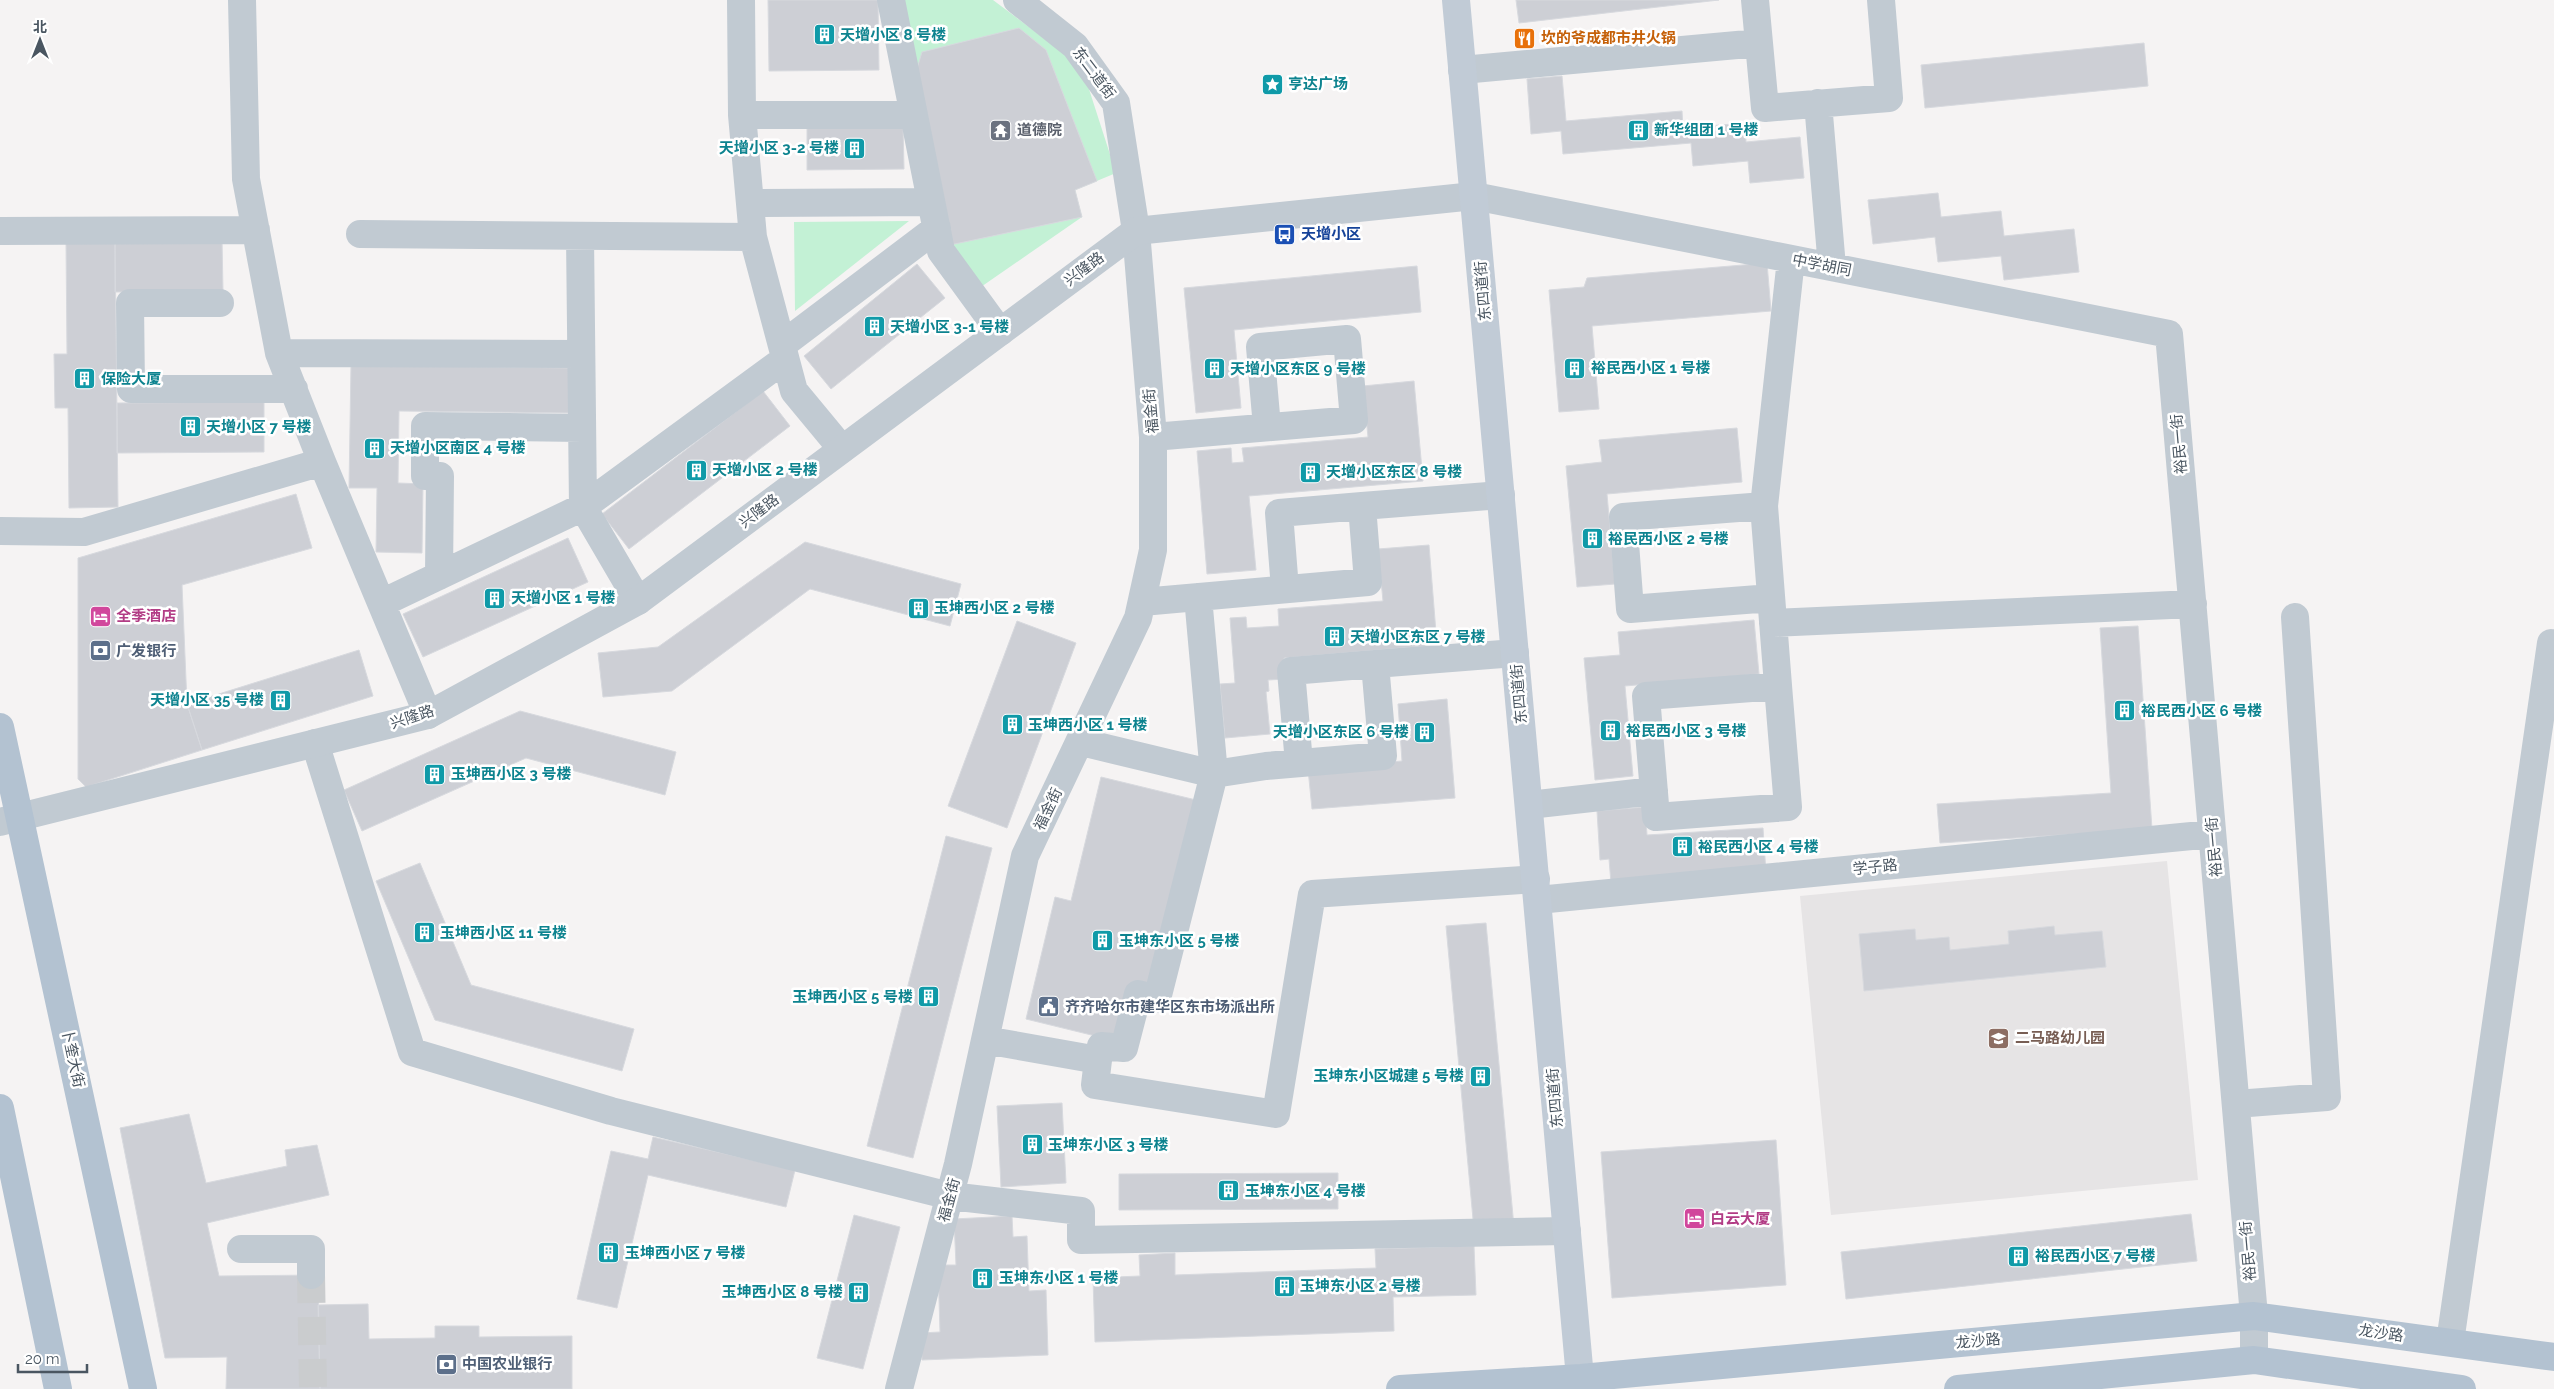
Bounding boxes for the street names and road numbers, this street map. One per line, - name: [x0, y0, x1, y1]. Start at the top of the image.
- street label: 东二道街: [1069, 44, 1119, 102]
- street label: 兴隆路: [1061, 248, 1107, 290]
- street label: 中学胡同: [1791, 250, 1853, 280]
- street label: 东四道街: [1471, 260, 1495, 322]
- street label: 福金街: [1140, 388, 1162, 434]
- street label: 裕民一街: [2167, 413, 2191, 475]
- street label: 兴隆路: [736, 490, 782, 532]
- street label: 东四道街: [1507, 663, 1531, 725]
- street label: 兴隆路: [388, 701, 436, 733]
- street label: 福金街: [1030, 785, 1066, 833]
- street label: 裕民一街: [2202, 816, 2226, 878]
- street label: 学子路: [1852, 856, 1898, 878]
- street label: 卜奎大街: [58, 1027, 88, 1089]
- street label: 东四道街: [1543, 1067, 1567, 1129]
- street label: 福金街: [934, 1176, 964, 1224]
- street label: 裕民一街: [2236, 1220, 2260, 1282]
- street label: 龙沙路: [2357, 1321, 2405, 1345]
- street label: 龙沙路: [1955, 1330, 2001, 1352]

